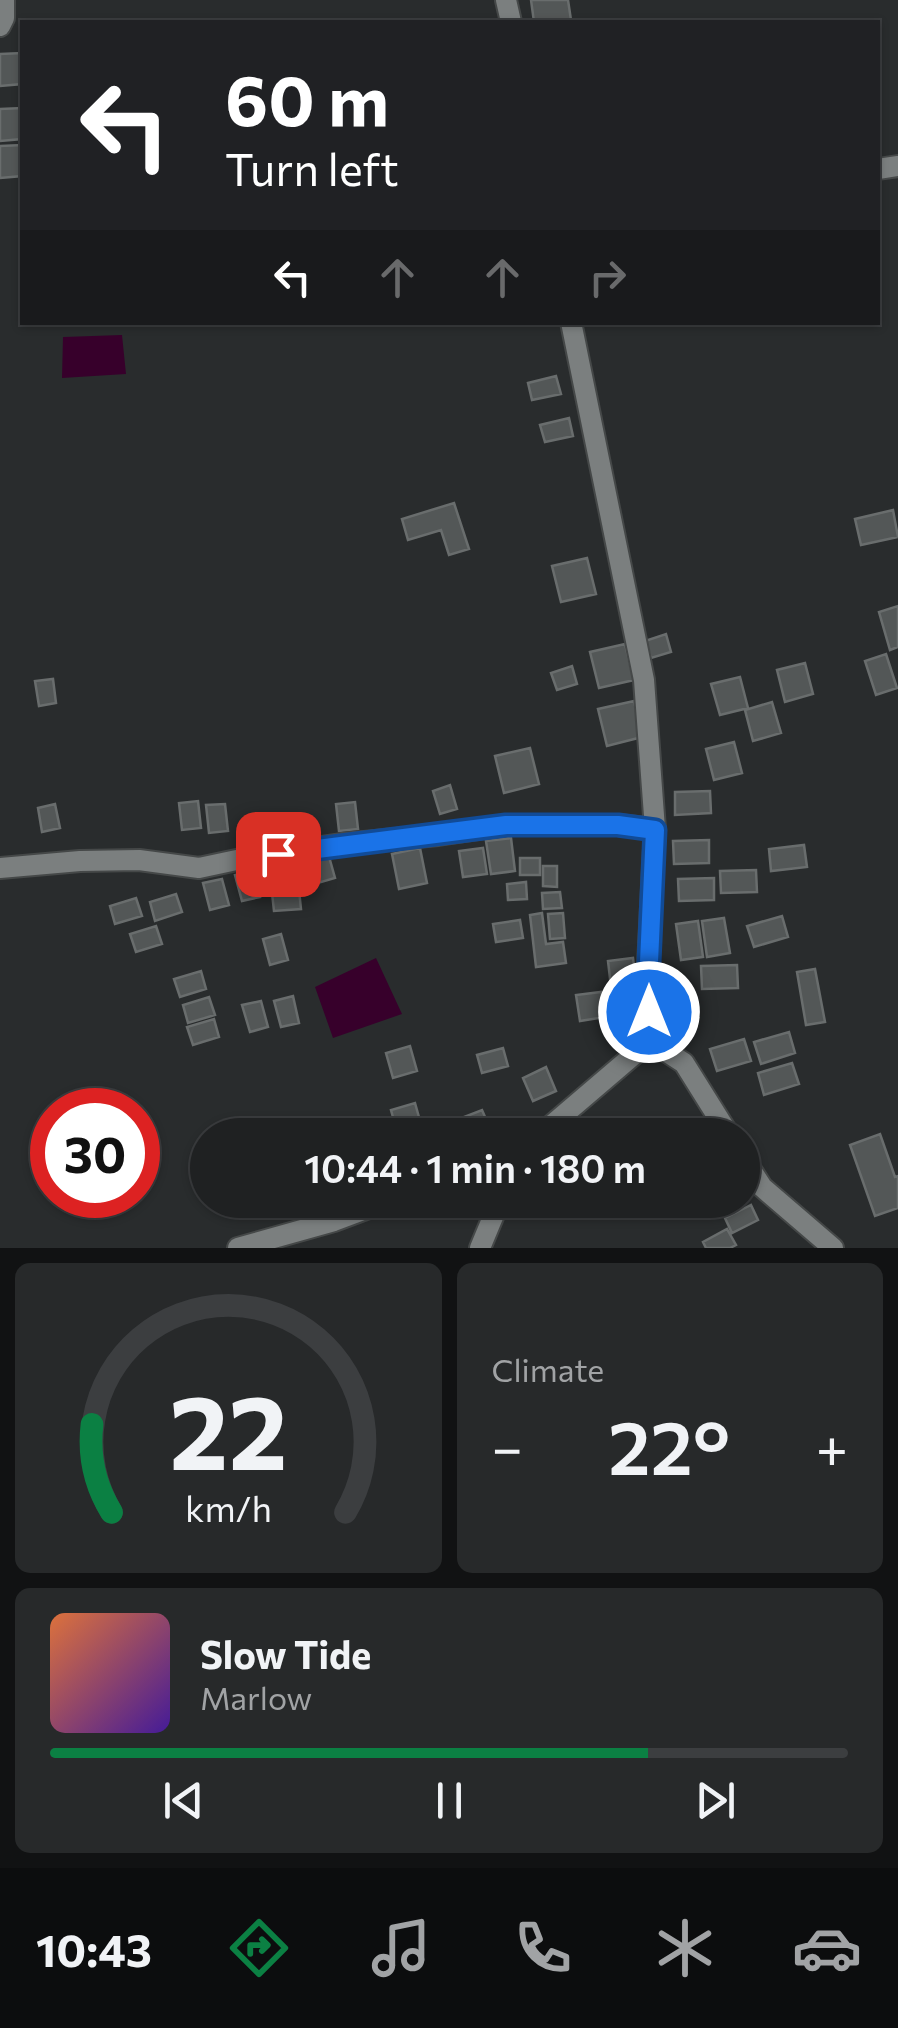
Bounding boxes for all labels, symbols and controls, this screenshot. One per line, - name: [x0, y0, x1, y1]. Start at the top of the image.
- text: 60 m: [225, 55, 389, 140]
- icon: left: [60, 60, 190, 190]
- text: Turn left: [225, 140, 399, 195]
- icon: left: [265, 250, 320, 305]
- icon: ahead: [370, 250, 425, 305]
- icon: ahead: [475, 250, 530, 305]
- icon: right: [580, 250, 635, 305]
- pin: [236, 812, 321, 897]
- icon: arrive: [251, 827, 306, 882]
- position arrow: [597, 960, 701, 1064]
- speed limit sign: 30: [30, 1088, 160, 1218]
- text: 10:44 · 1 min · 180 m: [304, 1144, 646, 1191]
- text: Climate: [492, 1349, 604, 1389]
- text: 22: [169, 1364, 287, 1491]
- text: 22°: [608, 1399, 730, 1490]
- text: −: [492, 1412, 523, 1479]
- text: +: [816, 1412, 848, 1479]
- text: km/h: [185, 1486, 272, 1529]
- text: Slow Tide: [200, 1630, 371, 1677]
- text: Marlow: [200, 1677, 312, 1717]
- icon: previous: [156, 1773, 211, 1828]
- icon: pause: [422, 1773, 477, 1828]
- icon: next: [688, 1773, 743, 1828]
- icon: directions: [224, 1913, 294, 1983]
- icon: music: [366, 1913, 436, 1983]
- icon: phone: [508, 1913, 578, 1983]
- icon: climate: [650, 1913, 720, 1983]
- icon: car: [792, 1913, 862, 1983]
- text: 10:43: [36, 1921, 152, 1976]

